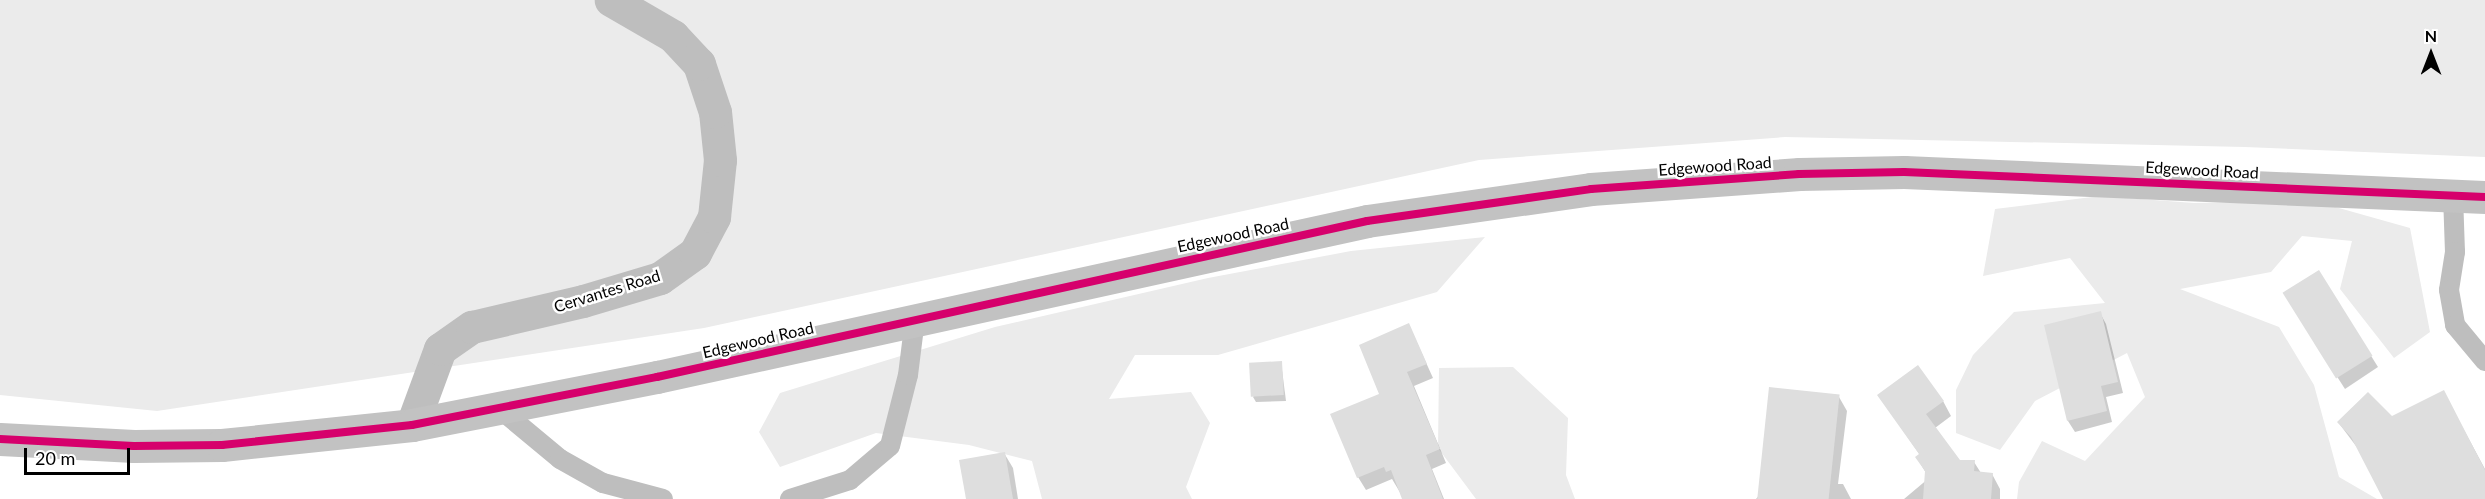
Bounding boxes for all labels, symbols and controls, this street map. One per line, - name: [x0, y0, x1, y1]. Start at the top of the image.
- north arrow: [2401, 24, 2461, 84]
- text: N: [2425, 26, 2437, 45]
- street label: Edgewood Road: [1658, 152, 1772, 180]
- street label: Edgewood Road: [2145, 157, 2259, 183]
- street label: Edgewood Road: [1175, 214, 1291, 256]
- street label: Cervantes Road: [551, 266, 663, 316]
- street label: Edgewood Road: [701, 318, 815, 362]
- scale bar: [27, 436, 134, 474]
- text: 20 m: [35, 447, 75, 469]

